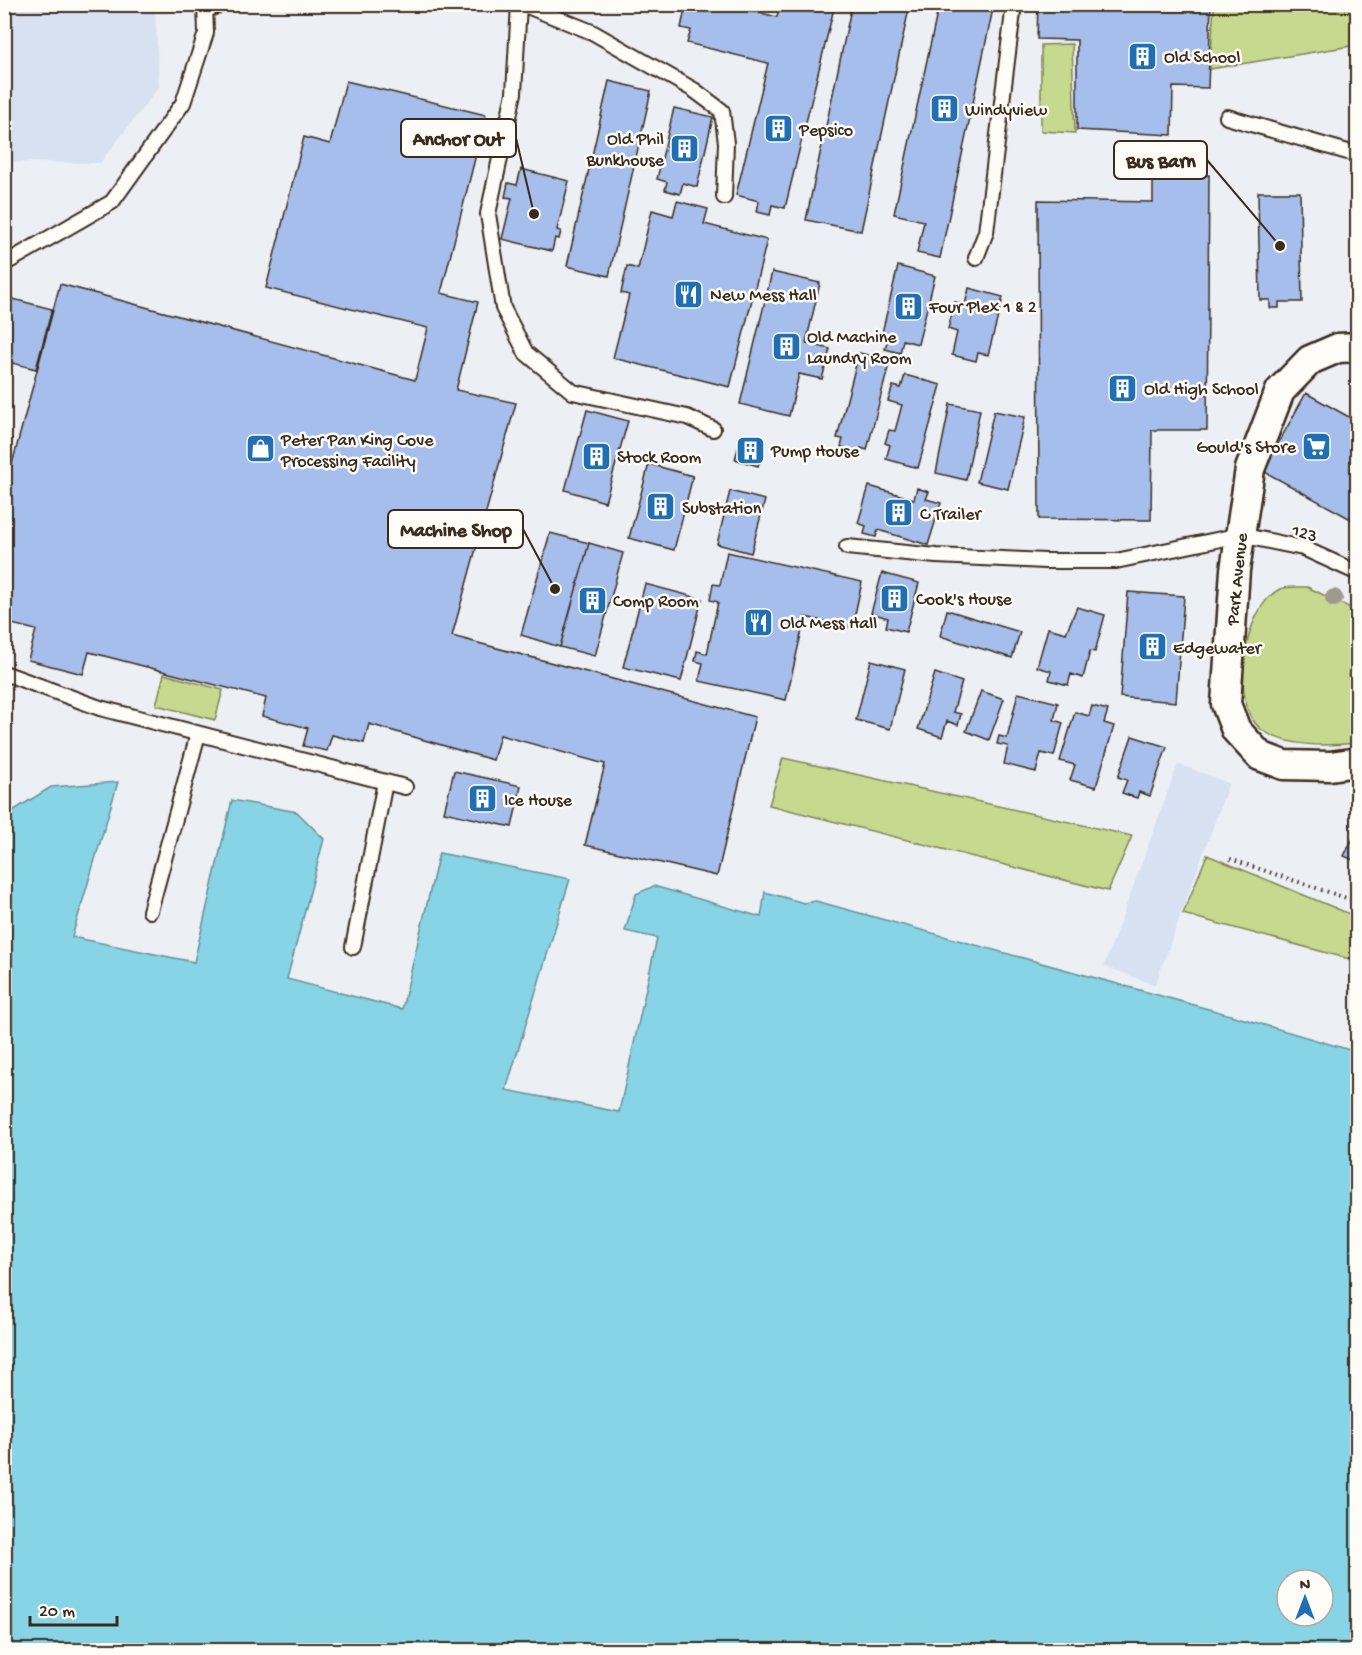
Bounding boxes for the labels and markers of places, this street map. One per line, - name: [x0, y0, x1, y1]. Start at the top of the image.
- building icon: Old School: [1127, 40, 1159, 72]
- place label: Old School: [1164, 48, 1240, 69]
- building icon: Windyview: [928, 93, 960, 125]
- place label: Windyview: [965, 101, 1047, 122]
- building icon: Pepsico: [762, 113, 794, 145]
- callout: Anchor Out: [401, 119, 516, 157]
- place label: Pepsico: [798, 121, 853, 142]
- place label: Old Phil Bunkhouse: [585, 130, 665, 172]
- building icon: Old Phil Bunkhouse: [669, 132, 701, 164]
- callout: Bus Barn: [1114, 141, 1207, 179]
- restaurant icon: New Mess Hall: [673, 278, 705, 310]
- place label: New Mess Hall: [710, 286, 817, 307]
- building icon: Four Plex 1 & 2: [892, 290, 924, 322]
- place label: Four Plex 1 & 2: [928, 298, 1037, 319]
- place label: Old Machine Laundry Room: [807, 328, 912, 370]
- building icon: Old Machine Laundry Room: [770, 330, 802, 362]
- building icon: Old High School: [1107, 372, 1139, 404]
- place label: Old High School: [1144, 380, 1259, 401]
- supermarket icon: Gould's Store: [1301, 430, 1333, 462]
- place label: Peter Pan King Cove Processing Facility: [280, 431, 434, 473]
- shop icon: Peter Pan King Cove Processing Facility: [244, 433, 276, 465]
- building icon: Pump House: [734, 434, 766, 466]
- place label: Gould's Store: [1196, 438, 1297, 459]
- building icon: Stock Room: [580, 440, 612, 472]
- place label: Pump House: [770, 442, 860, 463]
- place label: Stock Room: [617, 448, 702, 469]
- building icon: Substation: [645, 491, 677, 523]
- building icon: C Trailer: [883, 497, 915, 529]
- place label: Substation: [682, 499, 762, 520]
- place label: C Trailer: [920, 505, 982, 526]
- callout: Machine Shop: [388, 510, 523, 548]
- building icon: Cook's House: [879, 582, 911, 614]
- building icon: Comp Room: [576, 584, 608, 616]
- place label: Cook's House: [916, 590, 1013, 611]
- place label: Comp Room: [613, 592, 699, 613]
- restaurant icon: Old Mess Hall: [743, 606, 775, 638]
- place label: Old Mess Hall: [780, 614, 877, 635]
- building icon: Edgewater: [1136, 631, 1168, 663]
- place label: Edgewater: [1173, 639, 1263, 660]
- building icon: Ice House: [467, 783, 499, 815]
- place label: Ice House: [504, 791, 573, 812]

